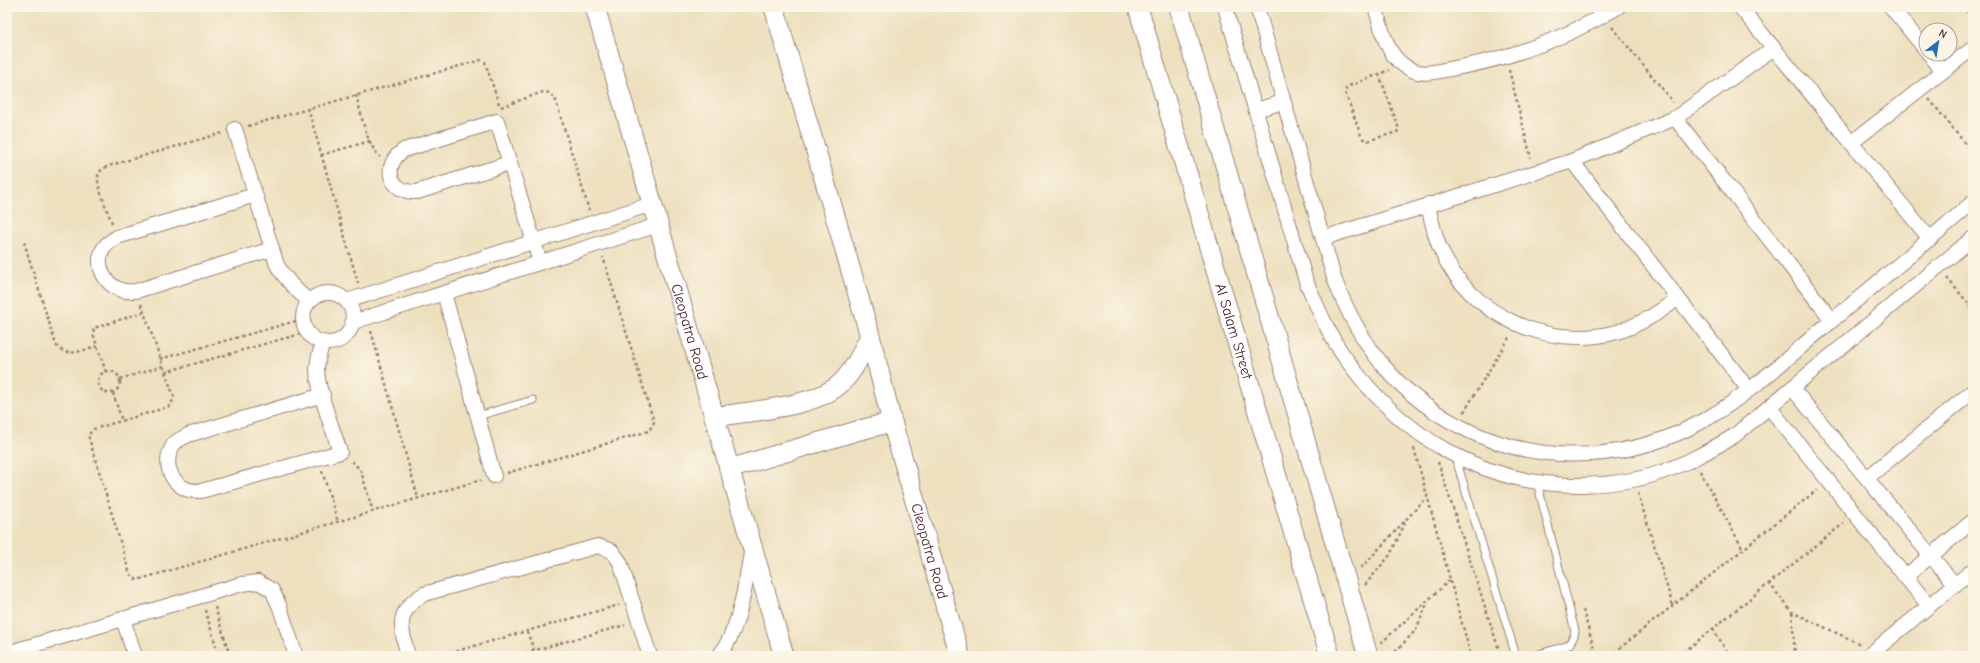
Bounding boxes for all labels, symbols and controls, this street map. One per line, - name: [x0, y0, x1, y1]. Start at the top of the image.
- north arrow: [1918, 22, 1958, 62]
- text: N: [1936, 26, 1949, 41]
- street label: Al Salam Street: [1211, 281, 1257, 382]
- street label: Cleopatra Road: [667, 282, 712, 381]
- street label: Cleopatra Road: [907, 501, 952, 601]

